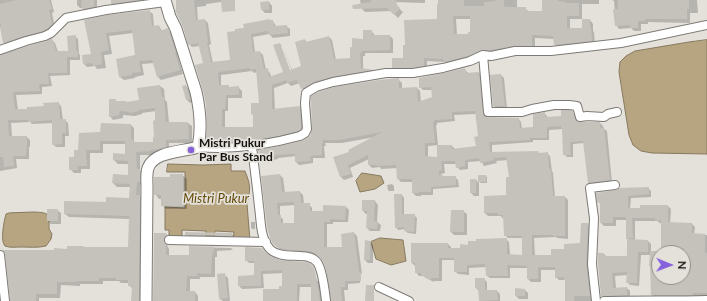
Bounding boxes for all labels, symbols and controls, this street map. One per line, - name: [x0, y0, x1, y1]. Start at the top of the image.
- place label: Mistri Pukur Par Bus Stand: [199, 136, 273, 164]
- marker: Mistri Pukur Par Bus Stand: [186, 145, 196, 155]
- water label: Mistri Pukur: [183, 191, 249, 207]
- north arrow: [651, 245, 691, 285]
- text: N: [676, 261, 689, 270]

